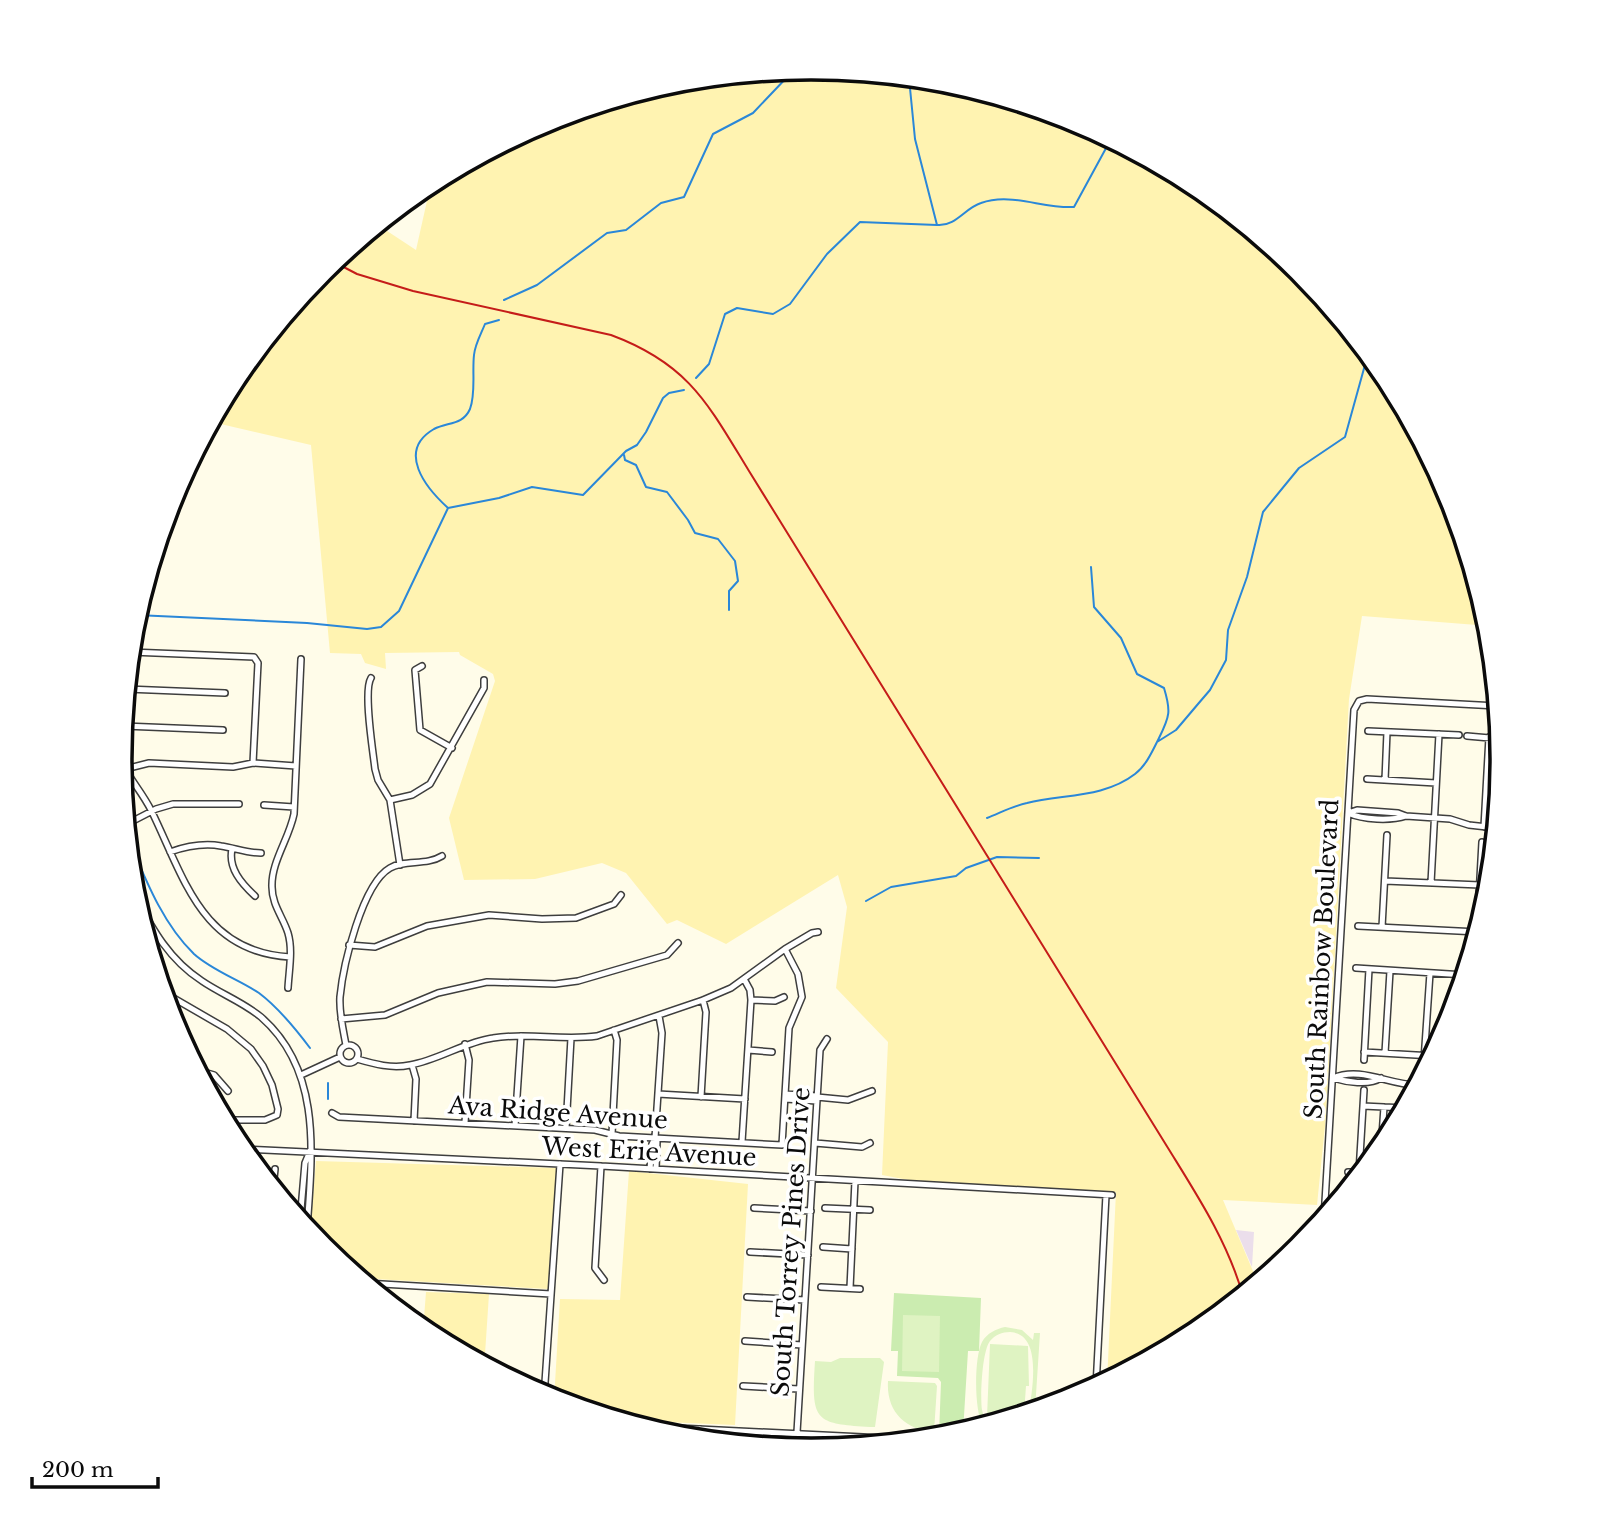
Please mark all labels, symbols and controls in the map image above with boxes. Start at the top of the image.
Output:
street label: South Rainbow Boulevard [1299,798,1344,1120]
street label: South Torrey Pines Drive [765,1086,816,1398]
street label: Ava Ridge Avenue [446,1090,669,1135]
street label: West Erie Avenue [540,1131,757,1172]
scale bar [32,1446,158,1490]
text: 200 m [42,1457,114,1483]

